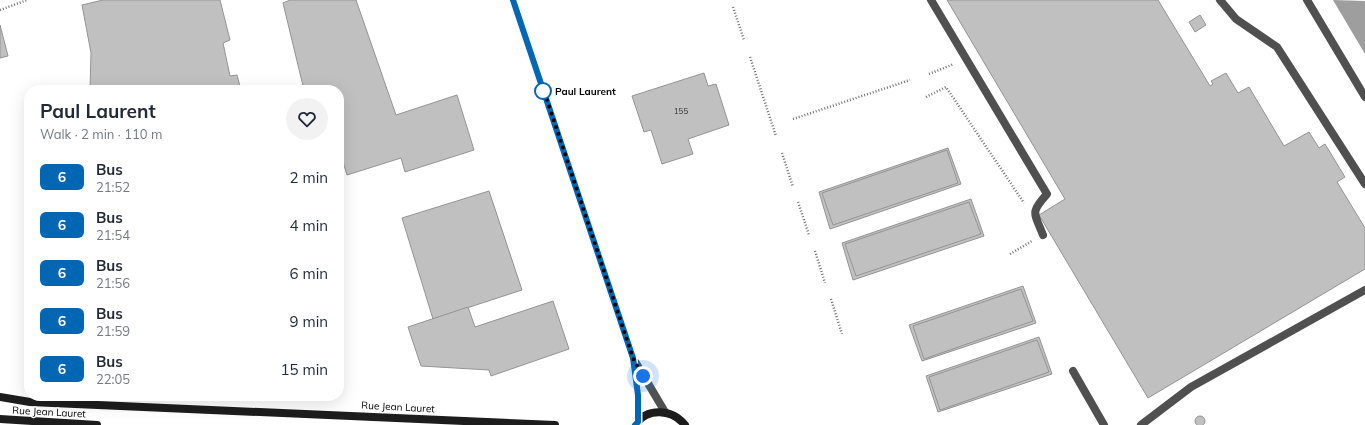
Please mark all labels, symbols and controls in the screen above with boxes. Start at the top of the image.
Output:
marker: Paul Laurent [534,82,552,100]
place label: Paul Laurent [555,85,616,98]
button: heart [286,98,328,140]
text: Paul Laurent [40,99,156,123]
house number: 155 [674,106,688,116]
text: Walk · 2 min · 110 m [40,126,162,142]
text: Bus [96,160,123,179]
text: 6 [58,168,66,186]
text: 2 min [290,168,328,187]
text: 21:52 [96,179,130,195]
text: Bus [96,208,123,227]
text: 6 [58,216,66,234]
text: 4 min [290,216,328,235]
text: 21:54 [96,227,130,243]
text: Bus [96,256,123,275]
text: 6 [58,264,66,282]
text: 6 min [290,264,328,283]
text: 21:56 [96,275,130,291]
text: Bus [96,304,123,323]
text: 6 [58,312,66,330]
text: 9 min [290,312,328,331]
text: 21:59 [96,323,130,339]
text: Bus [96,352,123,371]
text: 6 [58,360,66,378]
text: 15 min [281,360,328,379]
your location [633,366,653,386]
text: 22:05 [96,371,130,387]
street label: Rue Jean Lauret [361,399,436,415]
street label: Rue Jean Lauret [12,404,87,420]

